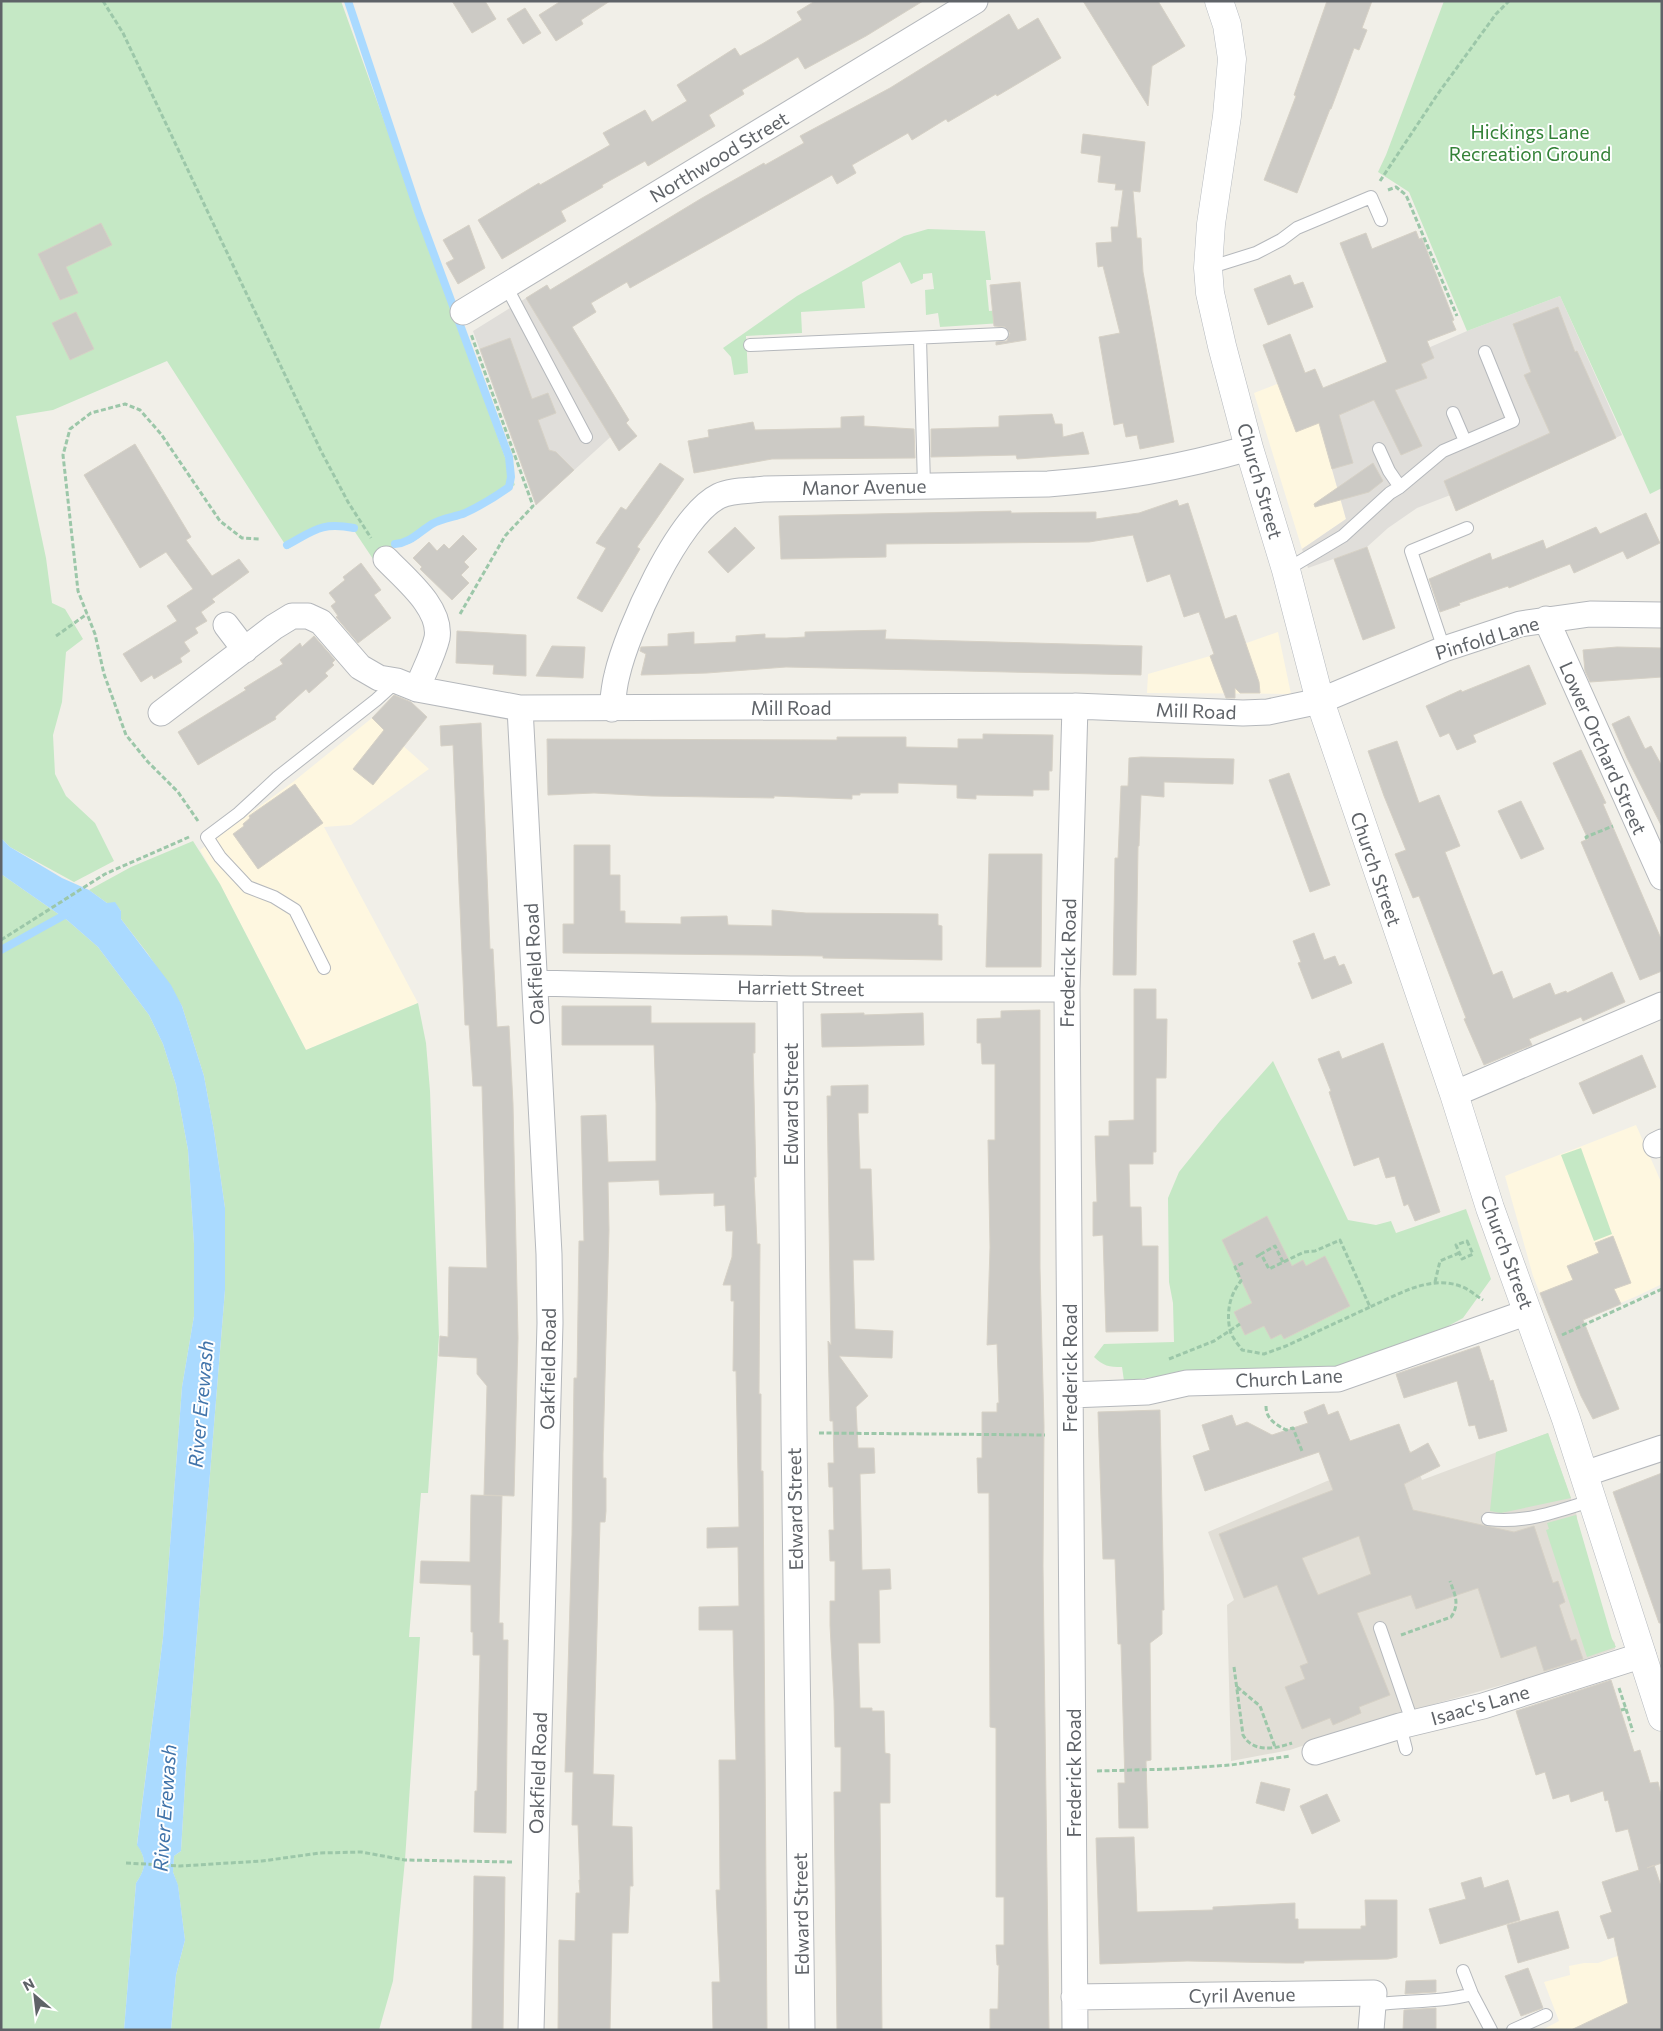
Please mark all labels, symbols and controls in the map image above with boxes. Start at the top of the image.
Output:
street label: Northwood Street [645,106,792,207]
park label: Hickings Lane Recreation Ground [1449,120,1611,165]
street label: Church Street [1233,420,1288,542]
street label: Manor Avenue [801,474,927,499]
street label: Pinfold Lane [1432,611,1541,664]
street label: Lower Orchard Street [1555,658,1652,838]
street label: Mill Road [751,696,831,719]
street label: Mill Road [1155,698,1237,723]
street label: Church Street [1346,809,1407,929]
street label: Frederick Road [1055,898,1080,1028]
street label: Oakfield Road [519,903,548,1026]
street label: Harriett Street [737,975,865,1000]
street label: Edward Street [779,1042,802,1165]
street label: Church Street [1476,1192,1539,1312]
street label: Frederick Road [1058,1303,1081,1433]
street label: Oakfield Road [535,1308,560,1430]
water label: River Erewash [182,1339,218,1469]
street label: Church Lane [1235,1363,1343,1392]
street label: Edward Street [782,1447,807,1571]
street label: Isaac's Lane [1428,1680,1532,1730]
street label: Frederick Road [1062,1708,1085,1838]
street label: Oakfield Road [524,1712,551,1834]
water label: River Erewash [148,1743,180,1872]
street label: Edward Street [788,1852,813,1976]
north arrow [10,1971,60,2021]
text: N [20,1974,37,1994]
street label: Cyril Avenue [1188,1982,1296,2007]

